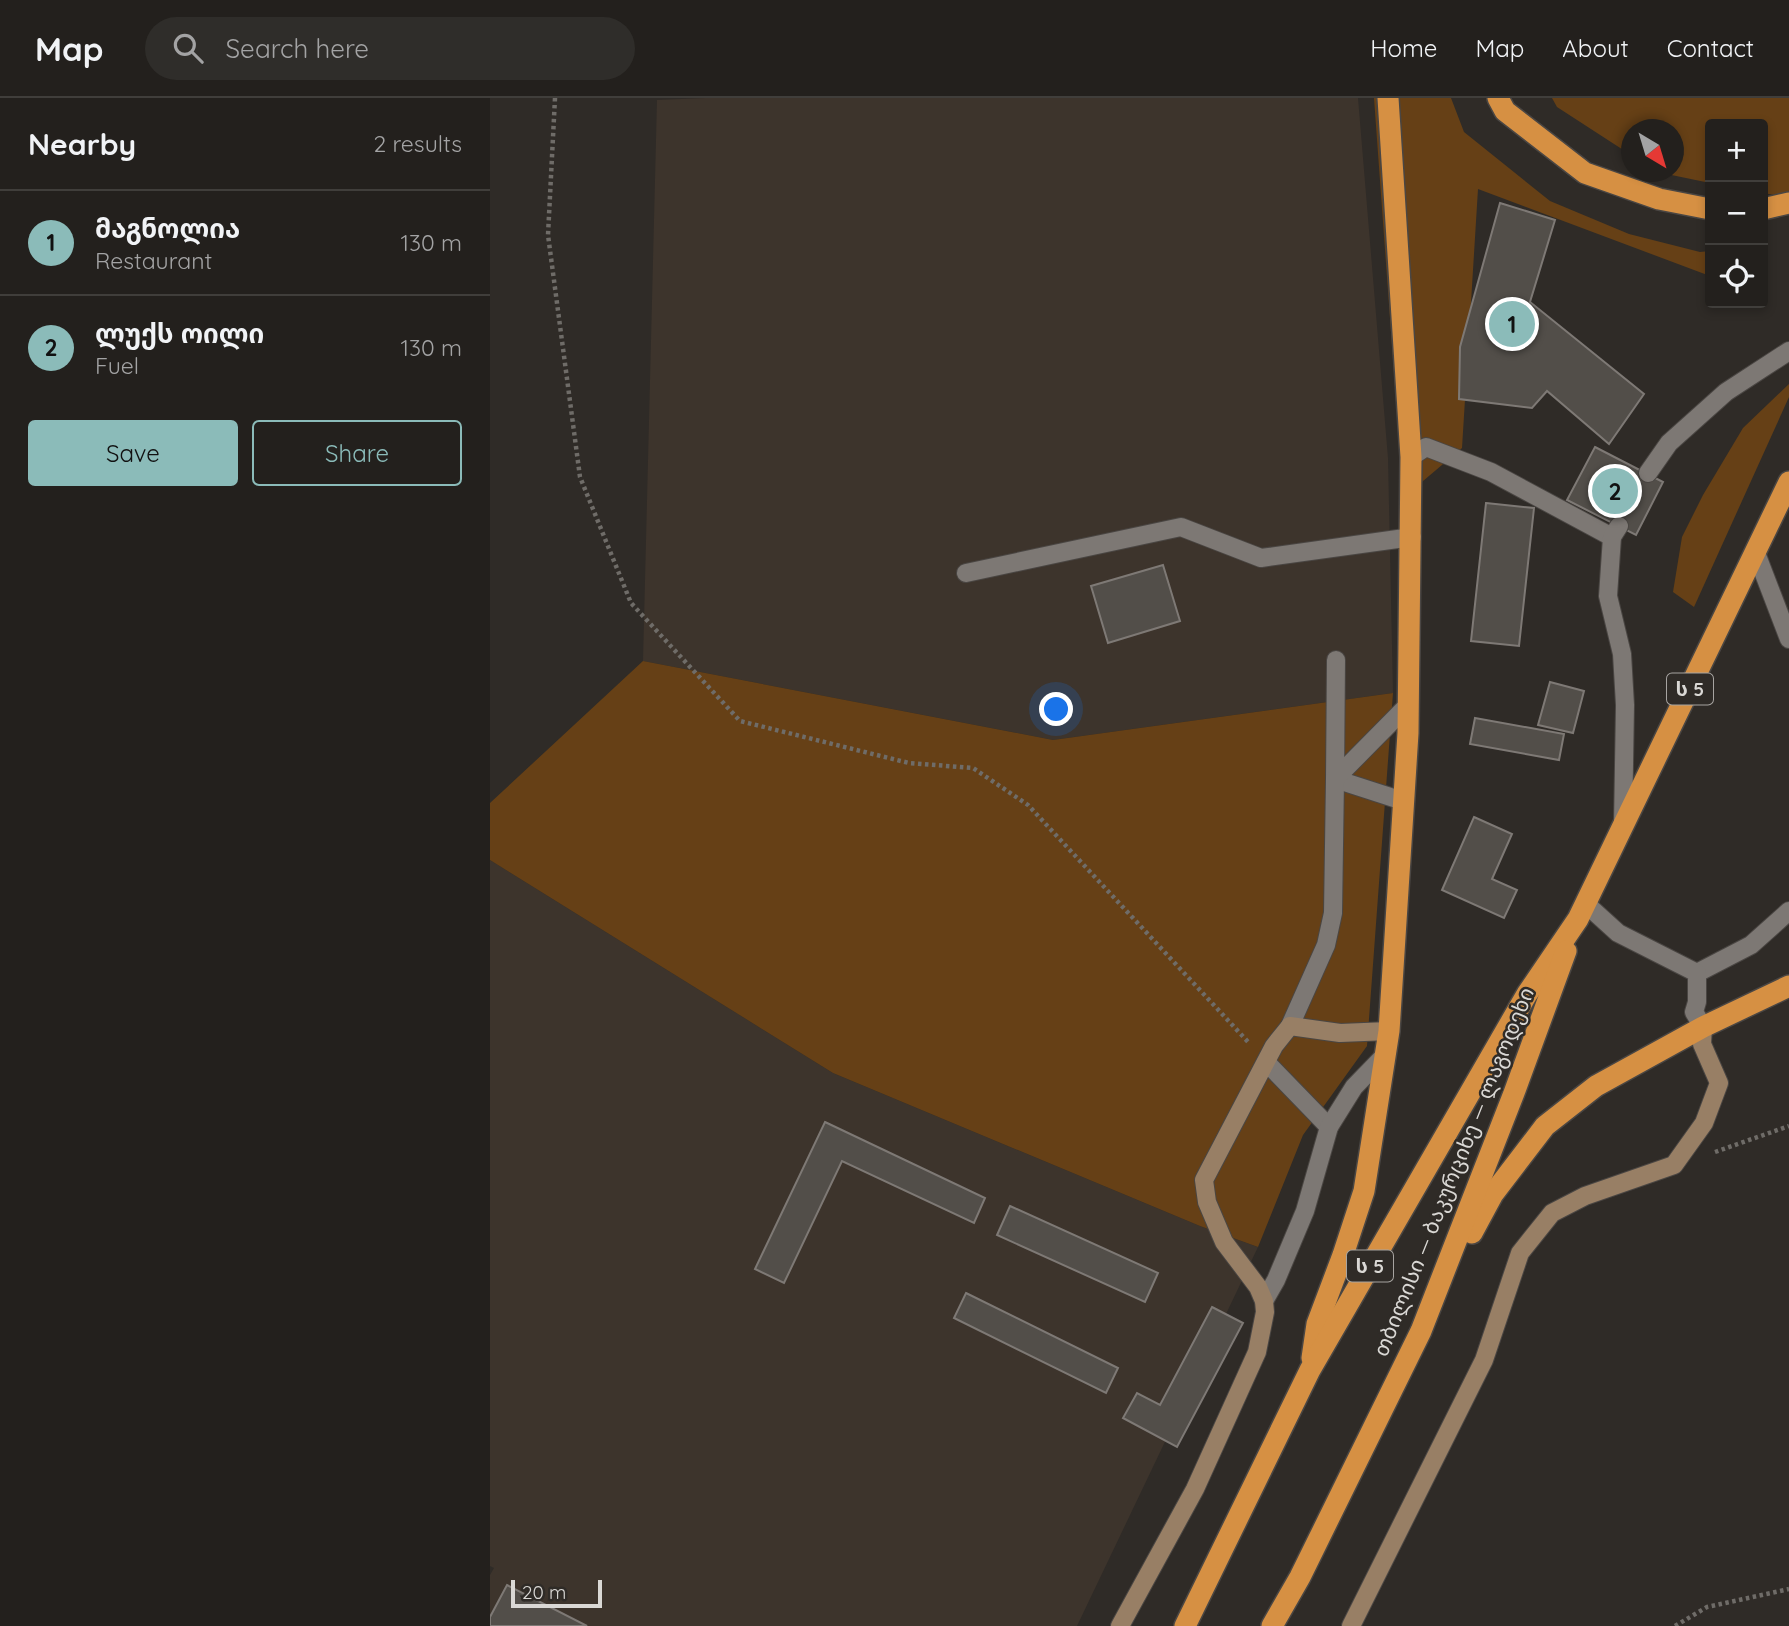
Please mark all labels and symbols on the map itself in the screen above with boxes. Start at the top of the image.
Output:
north arrow [1621,119,1684,182]
pin: 1 [1489,298,1535,350]
pin: 2 [1592,465,1638,517]
road number: ს 5 [1667,674,1713,704]
your location [1039,692,1073,726]
street label: თბილისი — ბაკურციხე — ლაგოდეხი [1367,983,1540,1360]
road number: ს 5 [1347,1250,1393,1282]
scale bar [511,1577,602,1609]

